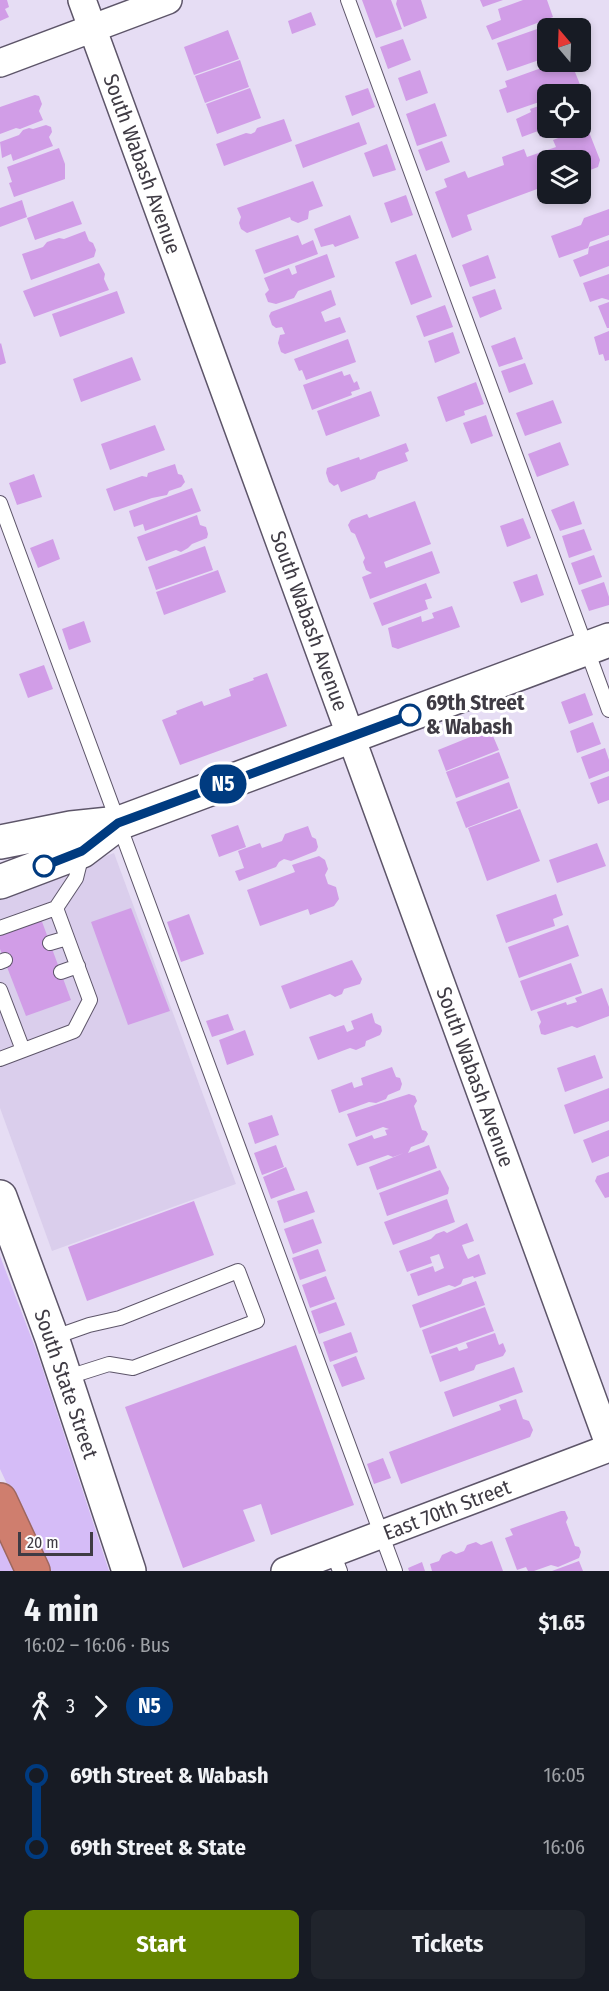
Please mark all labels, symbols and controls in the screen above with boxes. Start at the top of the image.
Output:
north arrow [537,18,591,72]
map controls [537,18,591,204]
street label: South Wabash Avenue [97,70,187,258]
button: locate [537,84,591,138]
button: layers [537,150,591,204]
street label: South Wabash Avenue [264,527,354,715]
place label: 69th Street & Wabash [426,690,525,740]
marker: 69th Street & Wabash [399,704,421,726]
line badge: N5 [196,764,250,804]
text: N5 [212,771,234,797]
unlabelled marker [33,855,55,877]
street label: South Wabash Avenue [430,983,520,1171]
street label: South State Street [28,1306,104,1462]
street label: East 70th Street [380,1474,514,1546]
scale bar [18,1529,93,1556]
text: 20 m [27,1533,58,1552]
text: 4 min [24,1590,99,1630]
text: $1.65 [539,1609,585,1636]
text: 16:02 – 16:06 · Bus [24,1633,170,1657]
icon: walk [24,1690,57,1723]
icon: forward [84,1690,117,1723]
text: N5 [138,1693,161,1719]
text: 3 [66,1694,75,1718]
text: 69th Street & Wabash [70,1762,269,1789]
text: 16:05 [543,1763,585,1787]
text: 69th Street & State [70,1834,246,1861]
text: 16:06 [543,1835,585,1859]
button: Start [24,1910,299,1979]
button: Tickets [311,1910,585,1979]

